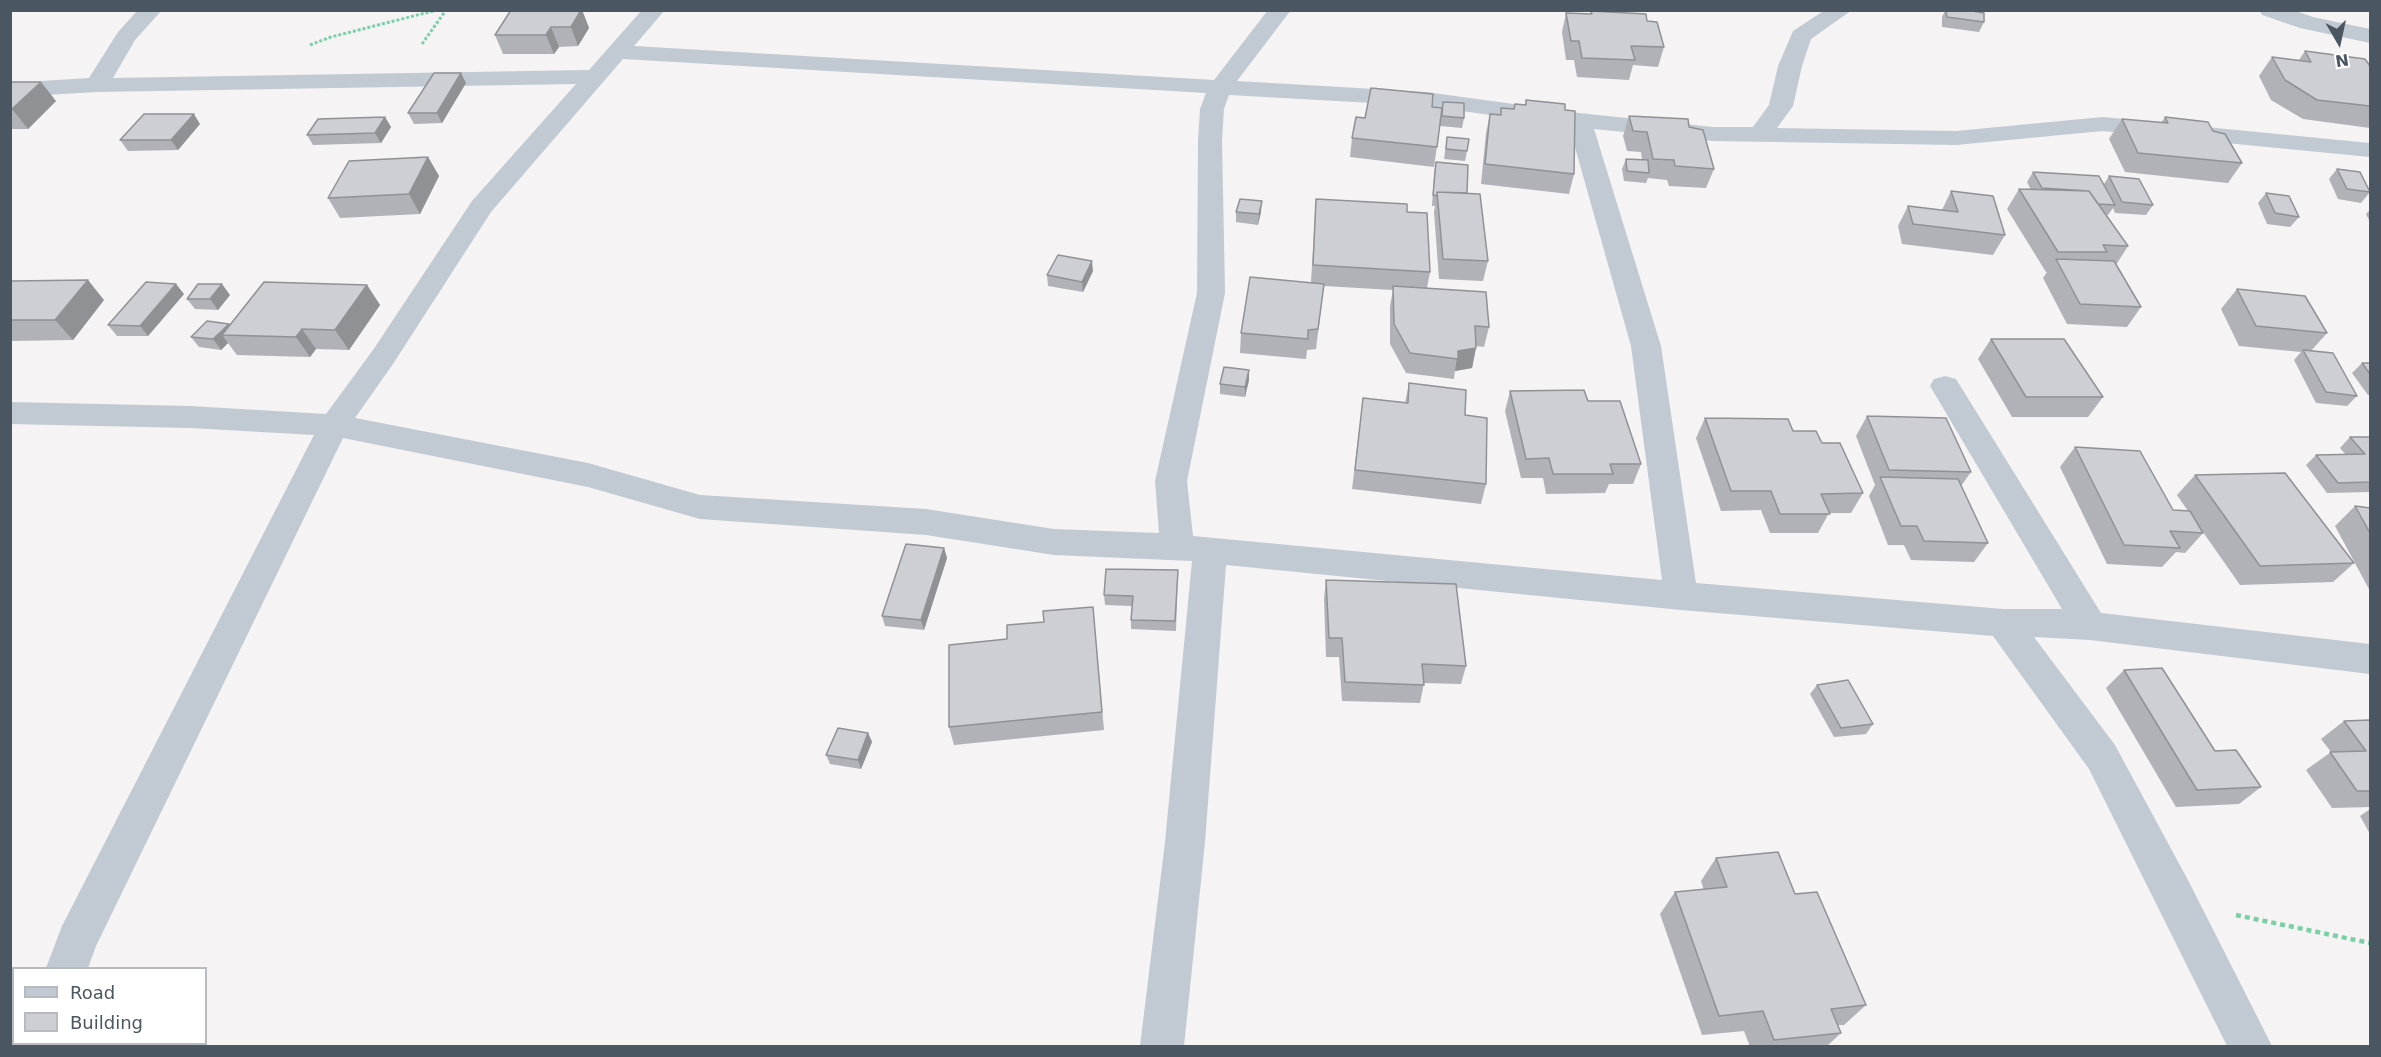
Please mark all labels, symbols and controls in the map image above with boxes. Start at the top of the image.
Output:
north arrow [2309,12,2369,72]
text: N [2334,50,2350,71]
legend [12,967,207,1045]
text: Road [70,982,115,1003]
text: Building [70,1012,143,1033]

